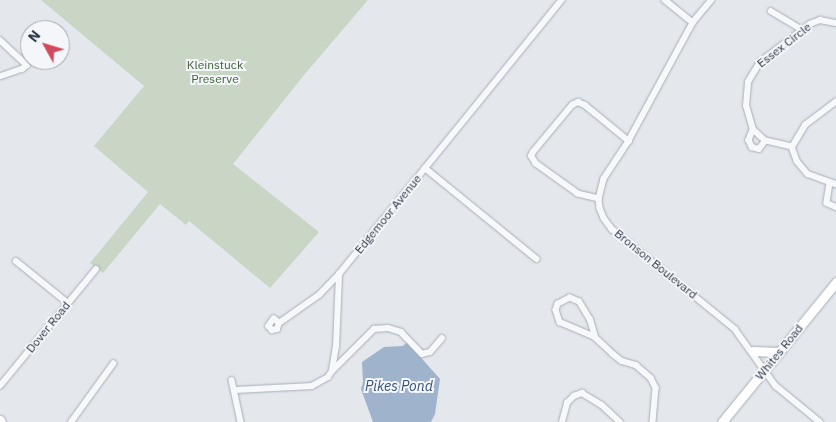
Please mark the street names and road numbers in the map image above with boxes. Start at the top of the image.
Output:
street label: Essex Circle [754,19,814,71]
street label: Edgemoor Avenue [352,171,424,257]
street label: Bronson Boulevard [612,226,700,302]
street label: Dover Road [23,298,73,356]
street label: Whites Road [752,321,806,383]

